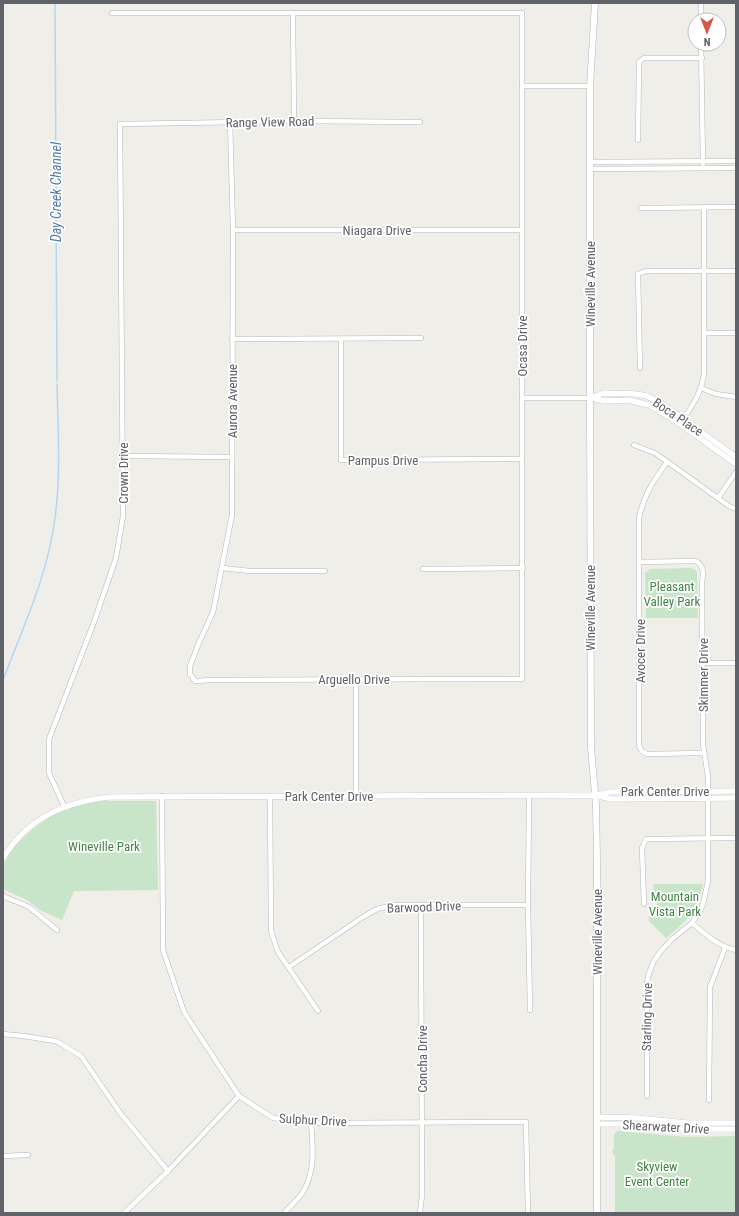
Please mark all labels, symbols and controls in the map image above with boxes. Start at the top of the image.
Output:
north arrow [687,12,727,52]
text: N [703,35,710,48]
street label: Range View Road [225,114,315,130]
water label: Day Creek Channel [48,141,64,242]
street label: Niagara Drive [343,223,411,238]
street label: Wineville Avenue [583,241,598,327]
street label: Ocasa Drive [515,315,530,377]
street label: Aurora Avenue [225,364,240,438]
street label: Boca Place [650,395,706,439]
street label: Crown Drive [116,442,131,504]
street label: Pampus Drive [348,453,418,468]
street label: Wineville Avenue [583,565,598,651]
park label: Pleasant Valley Park [644,579,701,609]
street label: Avocer Drive [633,619,648,683]
street label: Skimmer Drive [696,638,711,712]
street label: Arguello Drive [318,672,390,687]
street label: Park Center Drive [621,784,709,799]
street label: Park Center Drive [285,789,373,804]
park label: Wineville Park [68,839,140,854]
street label: Wineville Avenue [590,889,605,975]
park label: Mountain Vista Park [649,889,701,919]
street label: Barwood Drive [387,898,461,916]
street label: Starling Drive [639,983,655,1051]
street label: Concha Drive [415,1025,430,1093]
street label: Sulphur Drive [279,1111,347,1129]
street label: Shearwater Drive [622,1117,710,1137]
park label: Skyview Event Center [625,1159,689,1189]

